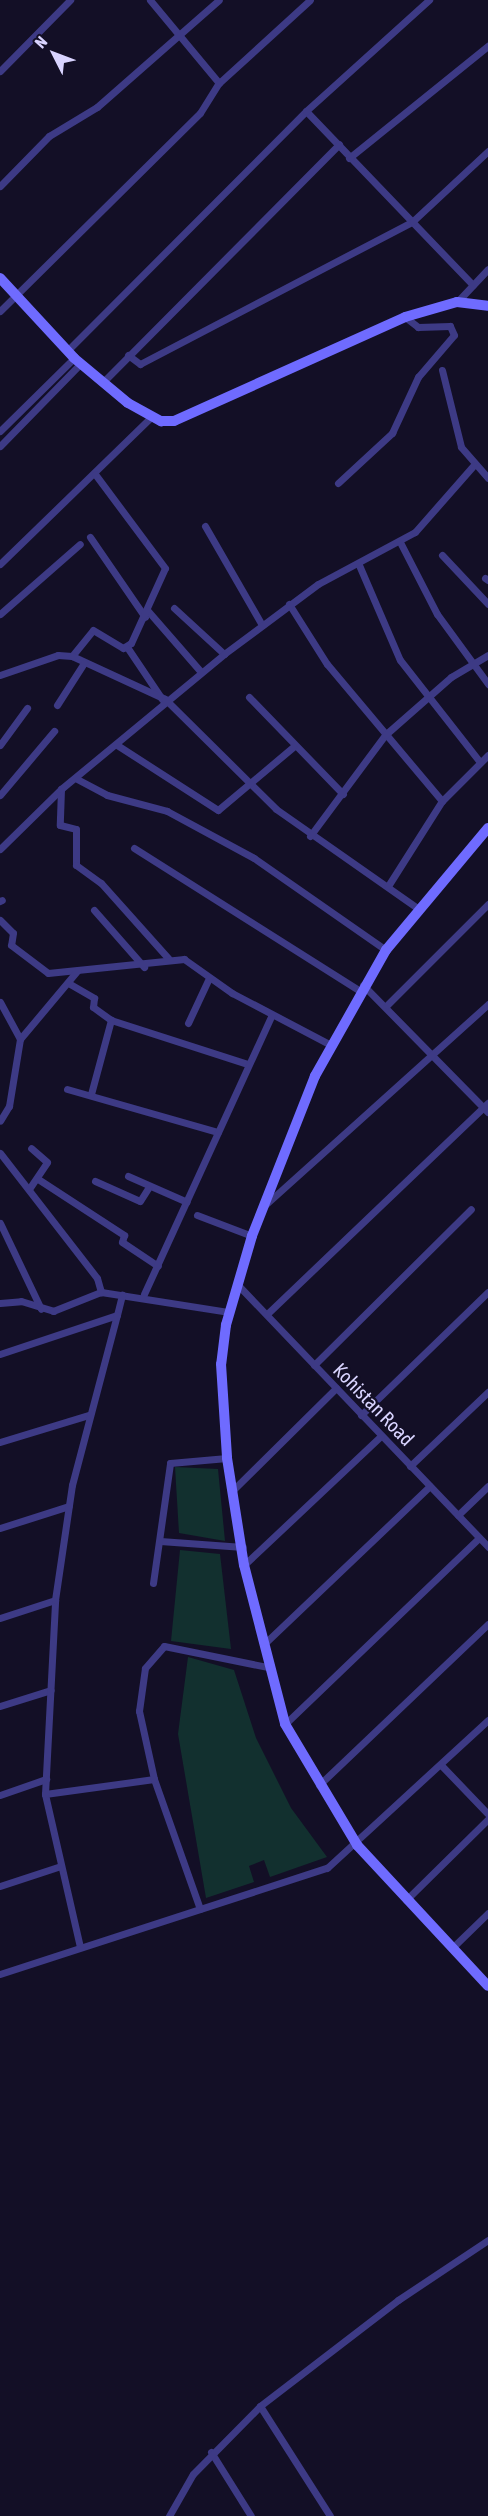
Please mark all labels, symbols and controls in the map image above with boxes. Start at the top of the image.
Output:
north arrow [24,24,84,84]
text: N [31,32,50,51]
street label: Kohistan Road [329,1358,419,1450]

